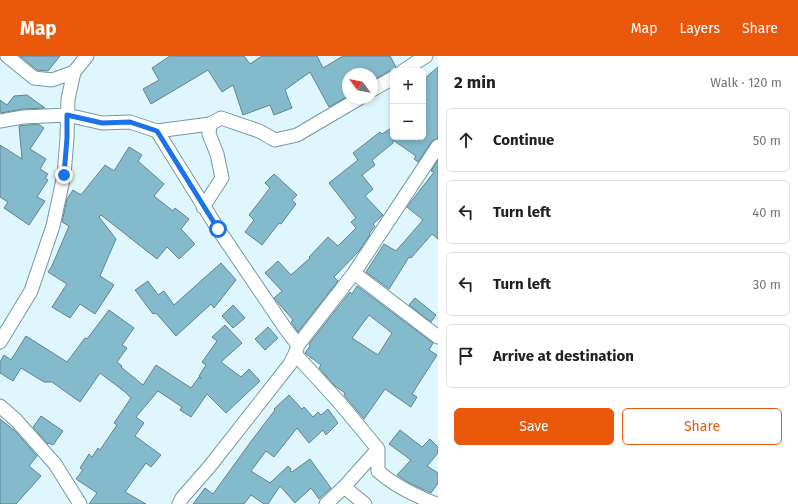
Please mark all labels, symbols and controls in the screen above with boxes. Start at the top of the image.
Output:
text: Map [20,17,57,40]
text: Map [631,20,657,37]
text: Layers [679,20,720,37]
text: Share [742,20,778,37]
north arrow [342,68,378,104]
map controls [390,68,426,140]
button: + [390,68,426,104]
text: 2 min [454,72,496,93]
text: Walk · 120 m [710,75,782,90]
button: − [390,104,426,140]
icon: ahead [455,129,477,151]
text: Continue [493,131,554,149]
text: 50 m [753,133,781,148]
route end [55,166,73,184]
icon: left [455,201,477,223]
text: Turn left [493,203,551,221]
text: 40 m [752,205,781,220]
route start [209,220,227,238]
icon: left [455,273,477,295]
text: Turn left [493,275,551,293]
text: 30 m [753,277,781,292]
icon: arrive [455,345,477,367]
text: Arrive at destination [493,347,634,365]
button: Save [454,408,614,445]
button: Share [622,408,782,445]

